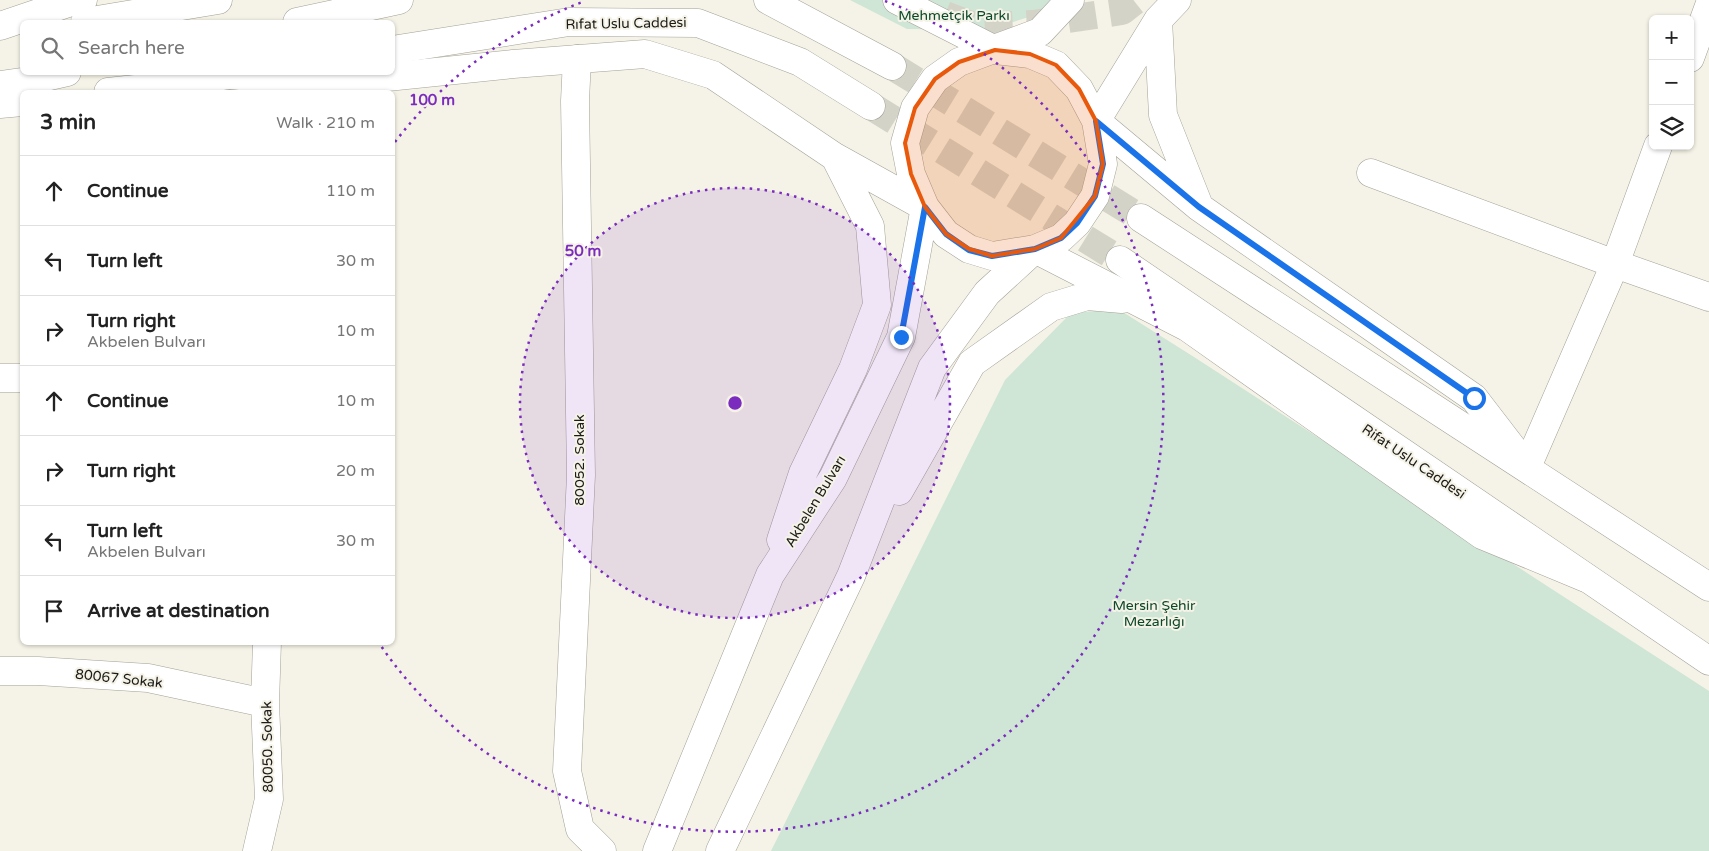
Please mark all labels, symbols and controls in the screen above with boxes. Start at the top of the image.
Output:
park label: Mehmetçik Parkı [898,7,1010,24]
street label: Rıfat Uslu Caddesi [565,14,687,33]
map controls [1649,15,1694,150]
button: + [1649,15,1694,60]
search box [20,20,395,75]
icon: search [38,34,66,62]
text: Search here [78,37,185,59]
button: − [1649,60,1694,105]
text: 100 m [409,91,455,109]
button: layers [1649,105,1694,150]
text: 3 min [40,110,96,135]
text: Walk · 210 m [276,113,375,133]
icon: ahead [40,177,68,205]
text: Continue [87,180,169,202]
text: 110 m [326,181,375,201]
text: 50 m [565,242,601,260]
icon: left [40,247,68,275]
text: Turn left [87,250,163,272]
text: 30 m [336,251,375,271]
text: Turn right [87,310,175,332]
icon: right [40,317,68,345]
text: 10 m [336,321,375,341]
route end [890,326,913,349]
text: Akbelen Bulvarı [87,332,206,352]
icon: ahead [40,387,68,415]
route start [1463,387,1486,410]
text: Continue [87,390,169,412]
text: 10 m [336,391,375,411]
centre of rings [726,394,744,412]
street label: 80052. Sokak [571,414,588,506]
street label: Rifat Uslu Caddesi [1359,420,1469,502]
street label: Akbelen Bulvarı [781,452,849,550]
icon: right [40,457,68,485]
text: Turn right [87,460,175,482]
text: 20 m [336,461,375,481]
text: Turn left [87,520,163,542]
icon: left [40,527,68,555]
text: 30 m [336,531,375,551]
text: Akbelen Bulvarı [87,542,206,562]
icon: arrive [40,597,68,625]
park label: Mersin Şehir Mezarlığı [1113,597,1196,630]
text: Arrive at destination [87,600,270,622]
street label: 80067 Sokak [74,665,164,692]
street label: 80050. Sokak [258,701,277,793]

